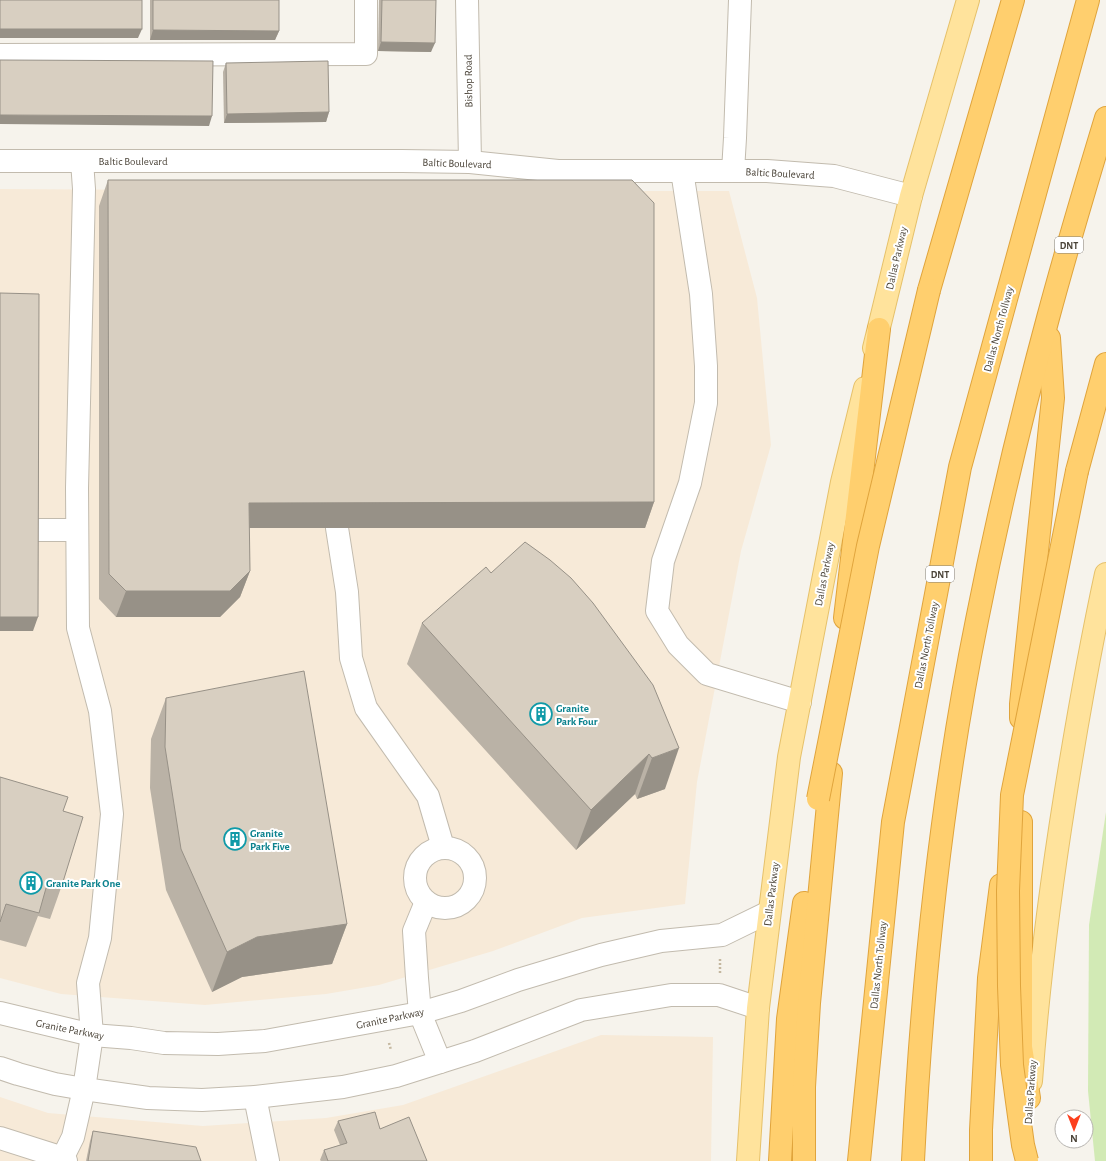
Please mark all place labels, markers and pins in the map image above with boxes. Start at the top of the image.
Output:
building icon: Granite Park Four [528,701,554,727]
place label: Granite Park Four [556,703,598,727]
building icon: Granite Park Five [222,826,248,852]
place label: Granite Park Five [250,828,290,852]
building icon: Granite Park One [18,870,44,896]
place label: Granite Park One [46,878,120,889]

